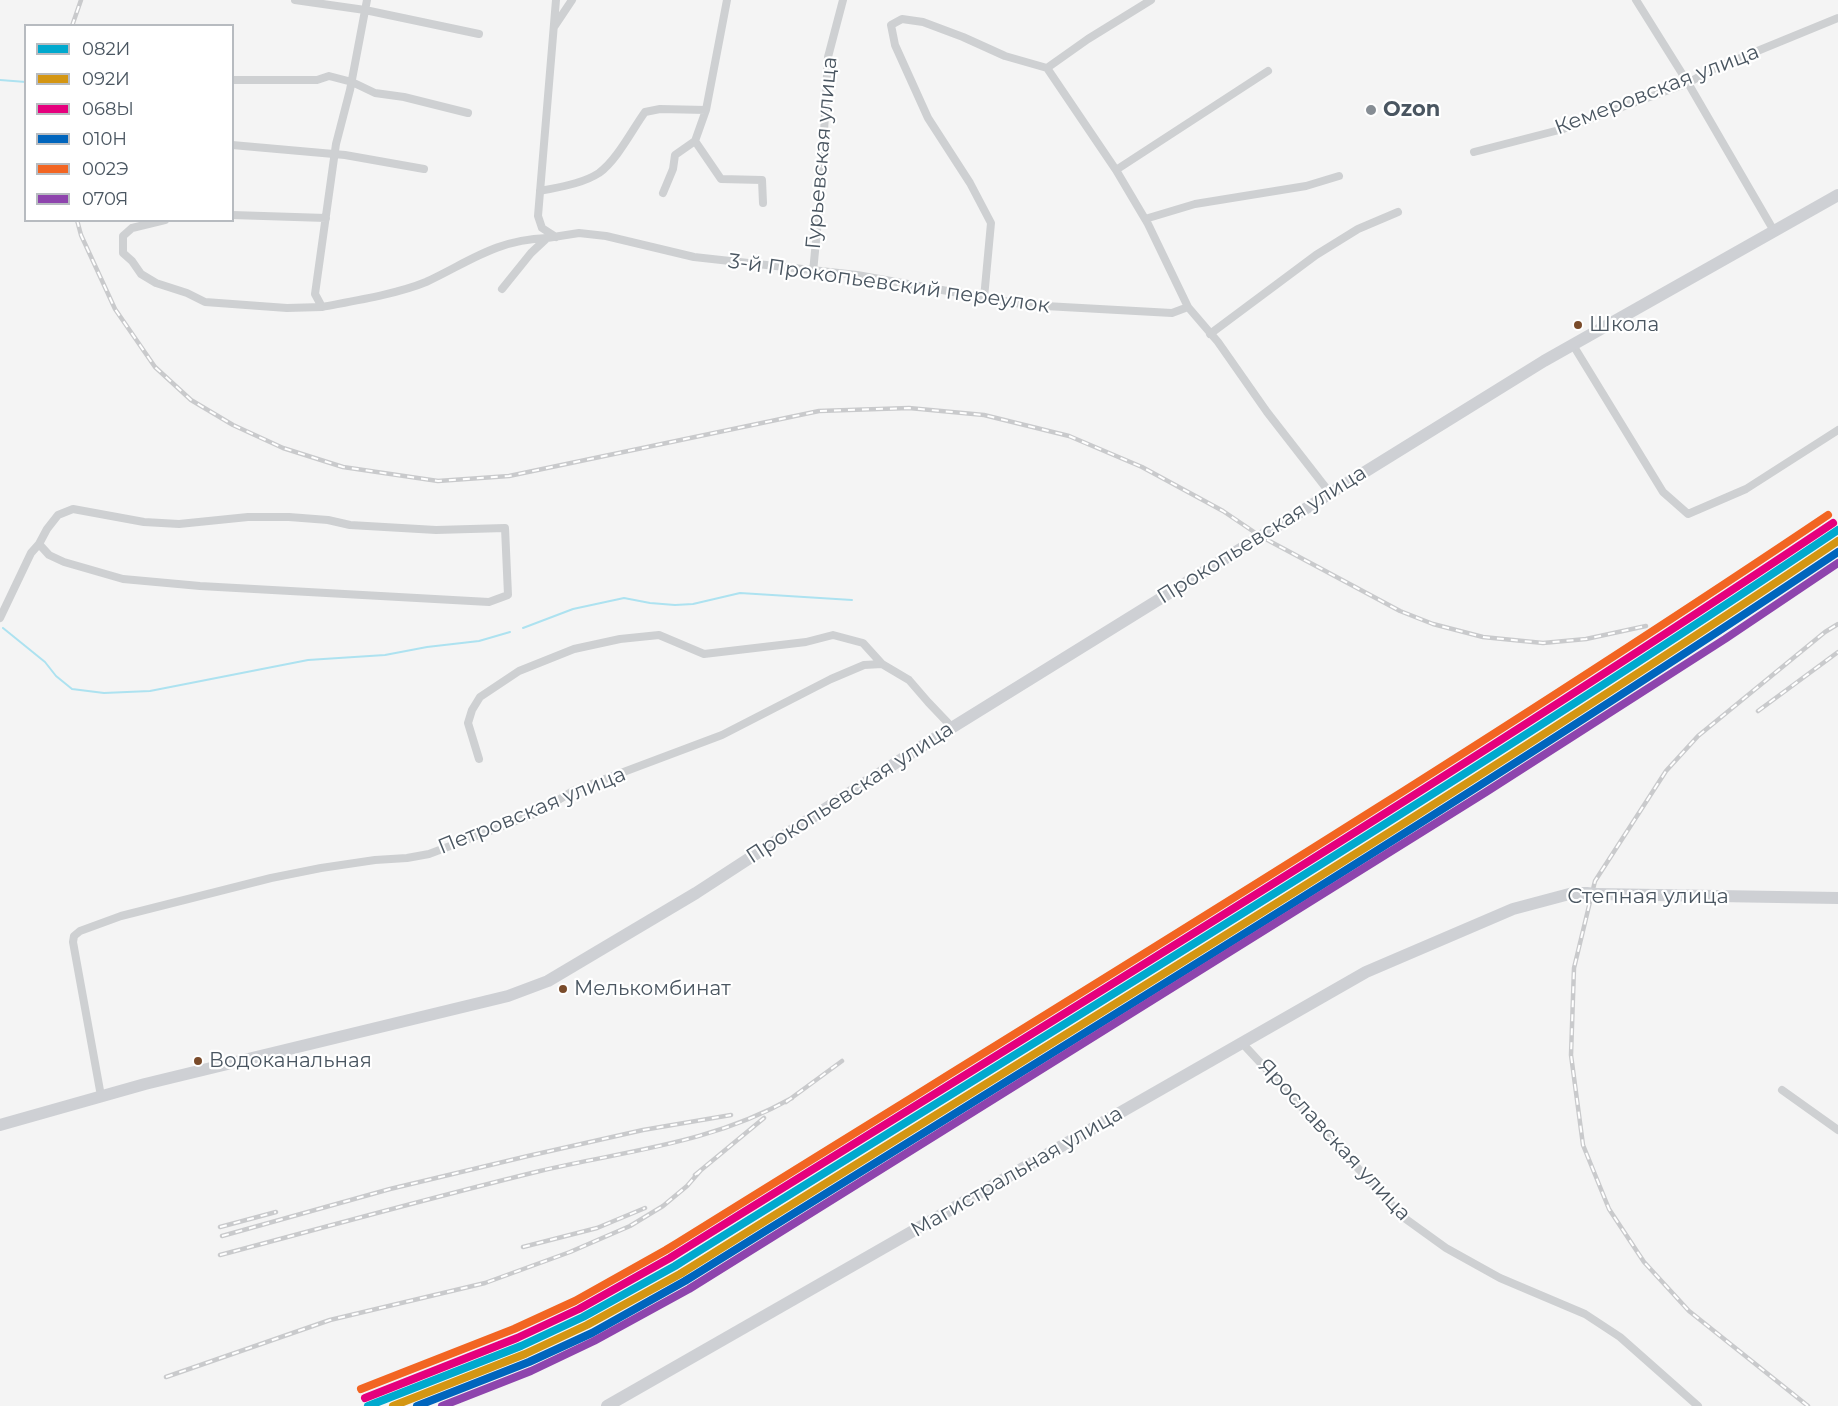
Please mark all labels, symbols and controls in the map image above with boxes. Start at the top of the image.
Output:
legend [24,24,234,222]
text: 082И [82,38,130,60]
street label: Кемеровская улица [1551,39,1763,141]
street label: Гурьевская улица [801,56,843,250]
text: 092И [82,68,130,90]
place label: Ozon [1383,97,1440,123]
text: 068Ы [82,98,134,120]
marker: Ozon [1364,103,1378,117]
text: 010Н [82,128,127,150]
text: 002Э [82,158,129,180]
text: 070Я [82,188,129,210]
street label: 3-й Прокопьевский переулок [727,249,1051,319]
place label: Школа [1589,313,1659,337]
marker: Школа [1572,319,1584,331]
street label: Прокопьевская улица [1153,460,1371,610]
street label: Прокопьевская улица [742,717,958,869]
street label: Петровская улица [434,762,630,860]
street label: Степная улица [1567,884,1729,910]
place label: Мелькомбинат [574,977,731,1001]
marker: Мелькомбинат [557,983,569,995]
place label: Водоканальная [209,1049,372,1073]
street label: Ярославская улица [1252,1054,1416,1226]
marker: Водоканальная [192,1055,204,1067]
street label: Магистральная улица [907,1101,1127,1243]

